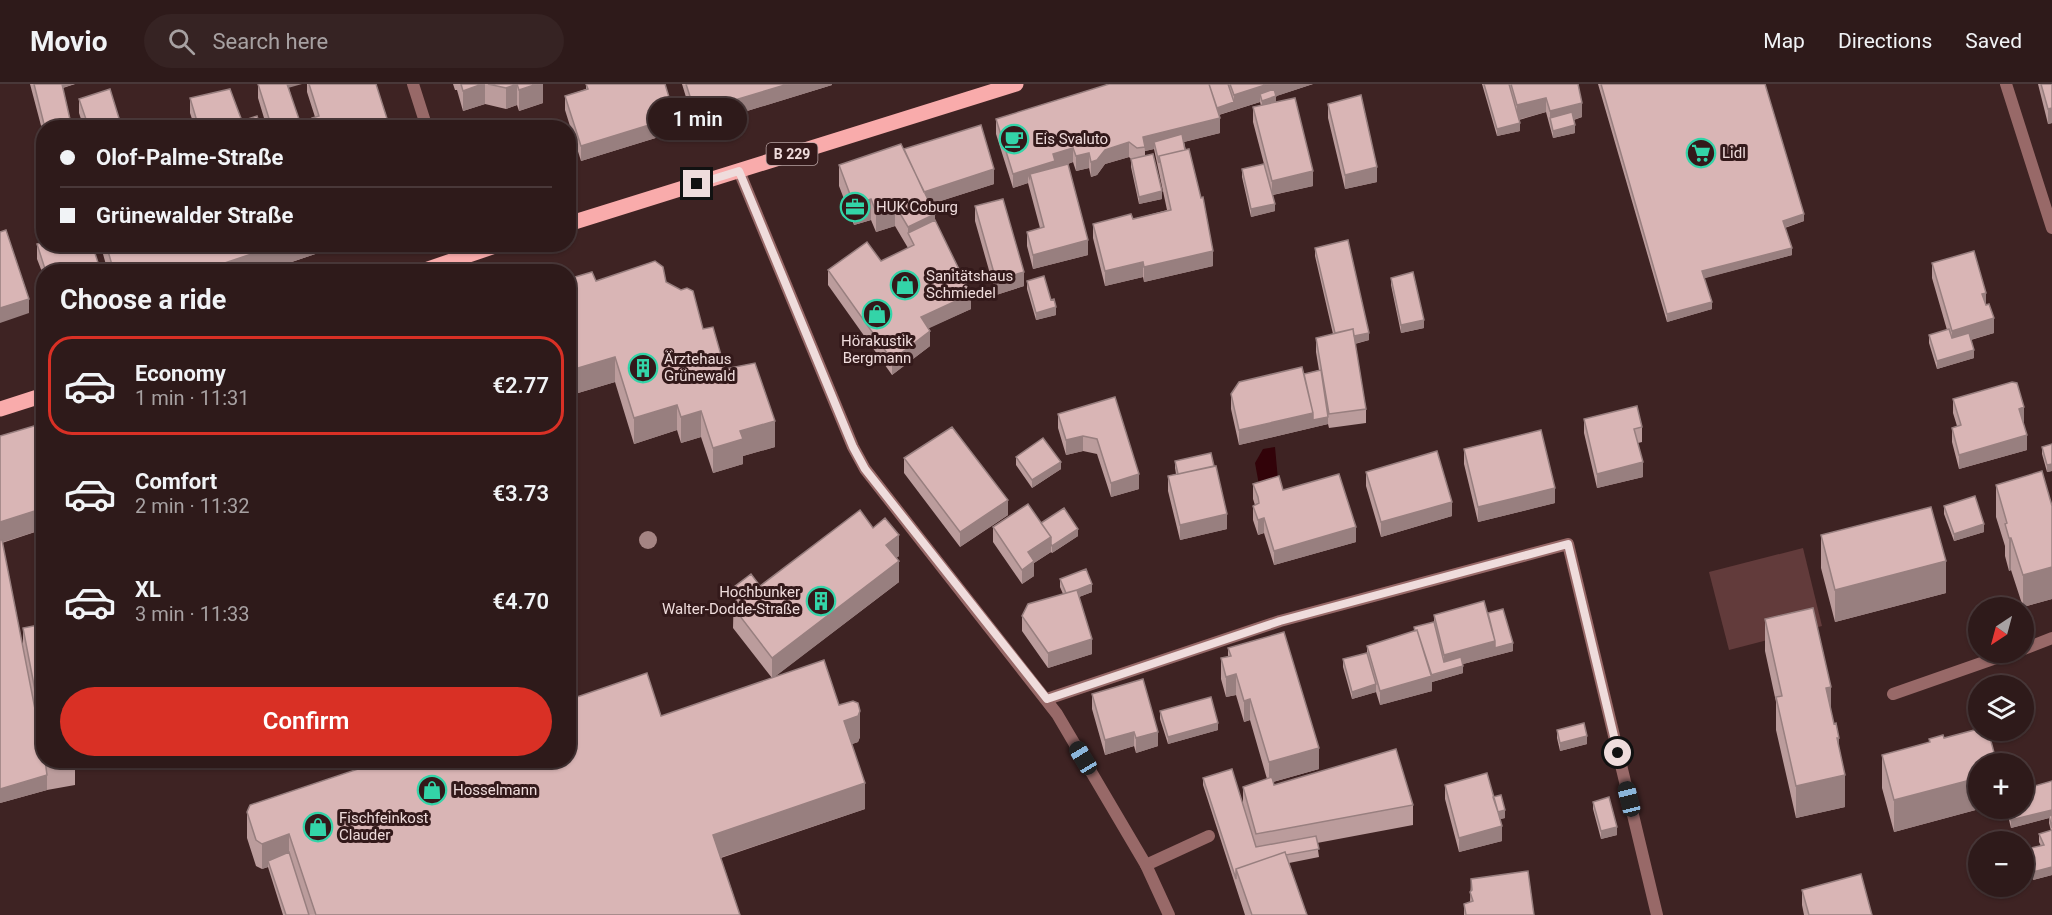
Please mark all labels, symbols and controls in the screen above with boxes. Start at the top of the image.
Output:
search box [144,14,564,68]
text: Movio [30,25,108,58]
icon: search [165,25,198,58]
text: Search here [213,29,328,54]
text: Map [1763,29,1805,53]
text: Directions [1838,29,1932,53]
text: Saved [1965,29,2022,53]
callout: 1 min [648,97,746,139]
text: 1 min [672,107,723,131]
cafe icon: Eis Svaluto [998,123,1030,155]
place label: Eis Svaluto [1035,130,1108,148]
supermarket icon: Lidl [1685,137,1717,169]
road number: B 229 [766,143,818,165]
place label: Lidl [1722,144,1746,162]
text: Olof-Palme-Straße [96,145,283,170]
route end [683,170,710,197]
office icon: HUK Coburg [839,191,871,223]
place label: HUK Coburg [876,198,958,216]
text: Grünewalder Straße [96,203,293,228]
place label: Sanitätshaus Schmiedel [926,267,1013,302]
shop icon: Sanitätshaus Schmiedel [889,269,921,301]
text: Choose a ride [60,284,226,316]
shop icon: Hörakustik Bergmann [861,298,893,330]
place label: Hörakustik Bergmann [841,332,913,367]
place label: Ärztehaus Grünewald [664,350,735,385]
building icon: Ärztehaus Grünewald [627,352,659,384]
icon: car [63,359,117,413]
text: Economy [135,361,226,386]
text: €2.77 [492,373,549,398]
text: 1 min · 11:31 [135,386,250,410]
icon: car [63,467,117,521]
text: Comfort [135,469,217,494]
text: €3.73 [492,481,549,506]
text: 2 min · 11:32 [135,494,250,518]
icon: car [63,575,117,629]
text: XL [135,577,161,602]
place label: Hochbunker Walter-Dodde-Straße [662,583,800,618]
building icon: Hochbunker Walter-Dodde-Straße [805,585,837,617]
text: €4.70 [492,589,549,614]
north arrow [1968,597,2034,663]
map controls [1968,597,2034,897]
text: 3 min · 11:33 [135,602,250,626]
button: layers [1968,675,2034,741]
button: Confirm [60,687,552,756]
car [1066,738,1100,778]
route start [1604,739,1631,766]
button: + [1968,753,2034,819]
shop icon: Hosselmann [416,774,448,806]
car [1616,779,1642,819]
place label: Hosselmann [453,781,537,799]
place label: Fischfeinkost Clauder [339,809,429,844]
shop icon: Fischfeinkost Clauder [302,811,334,843]
button: − [1968,831,2034,897]

